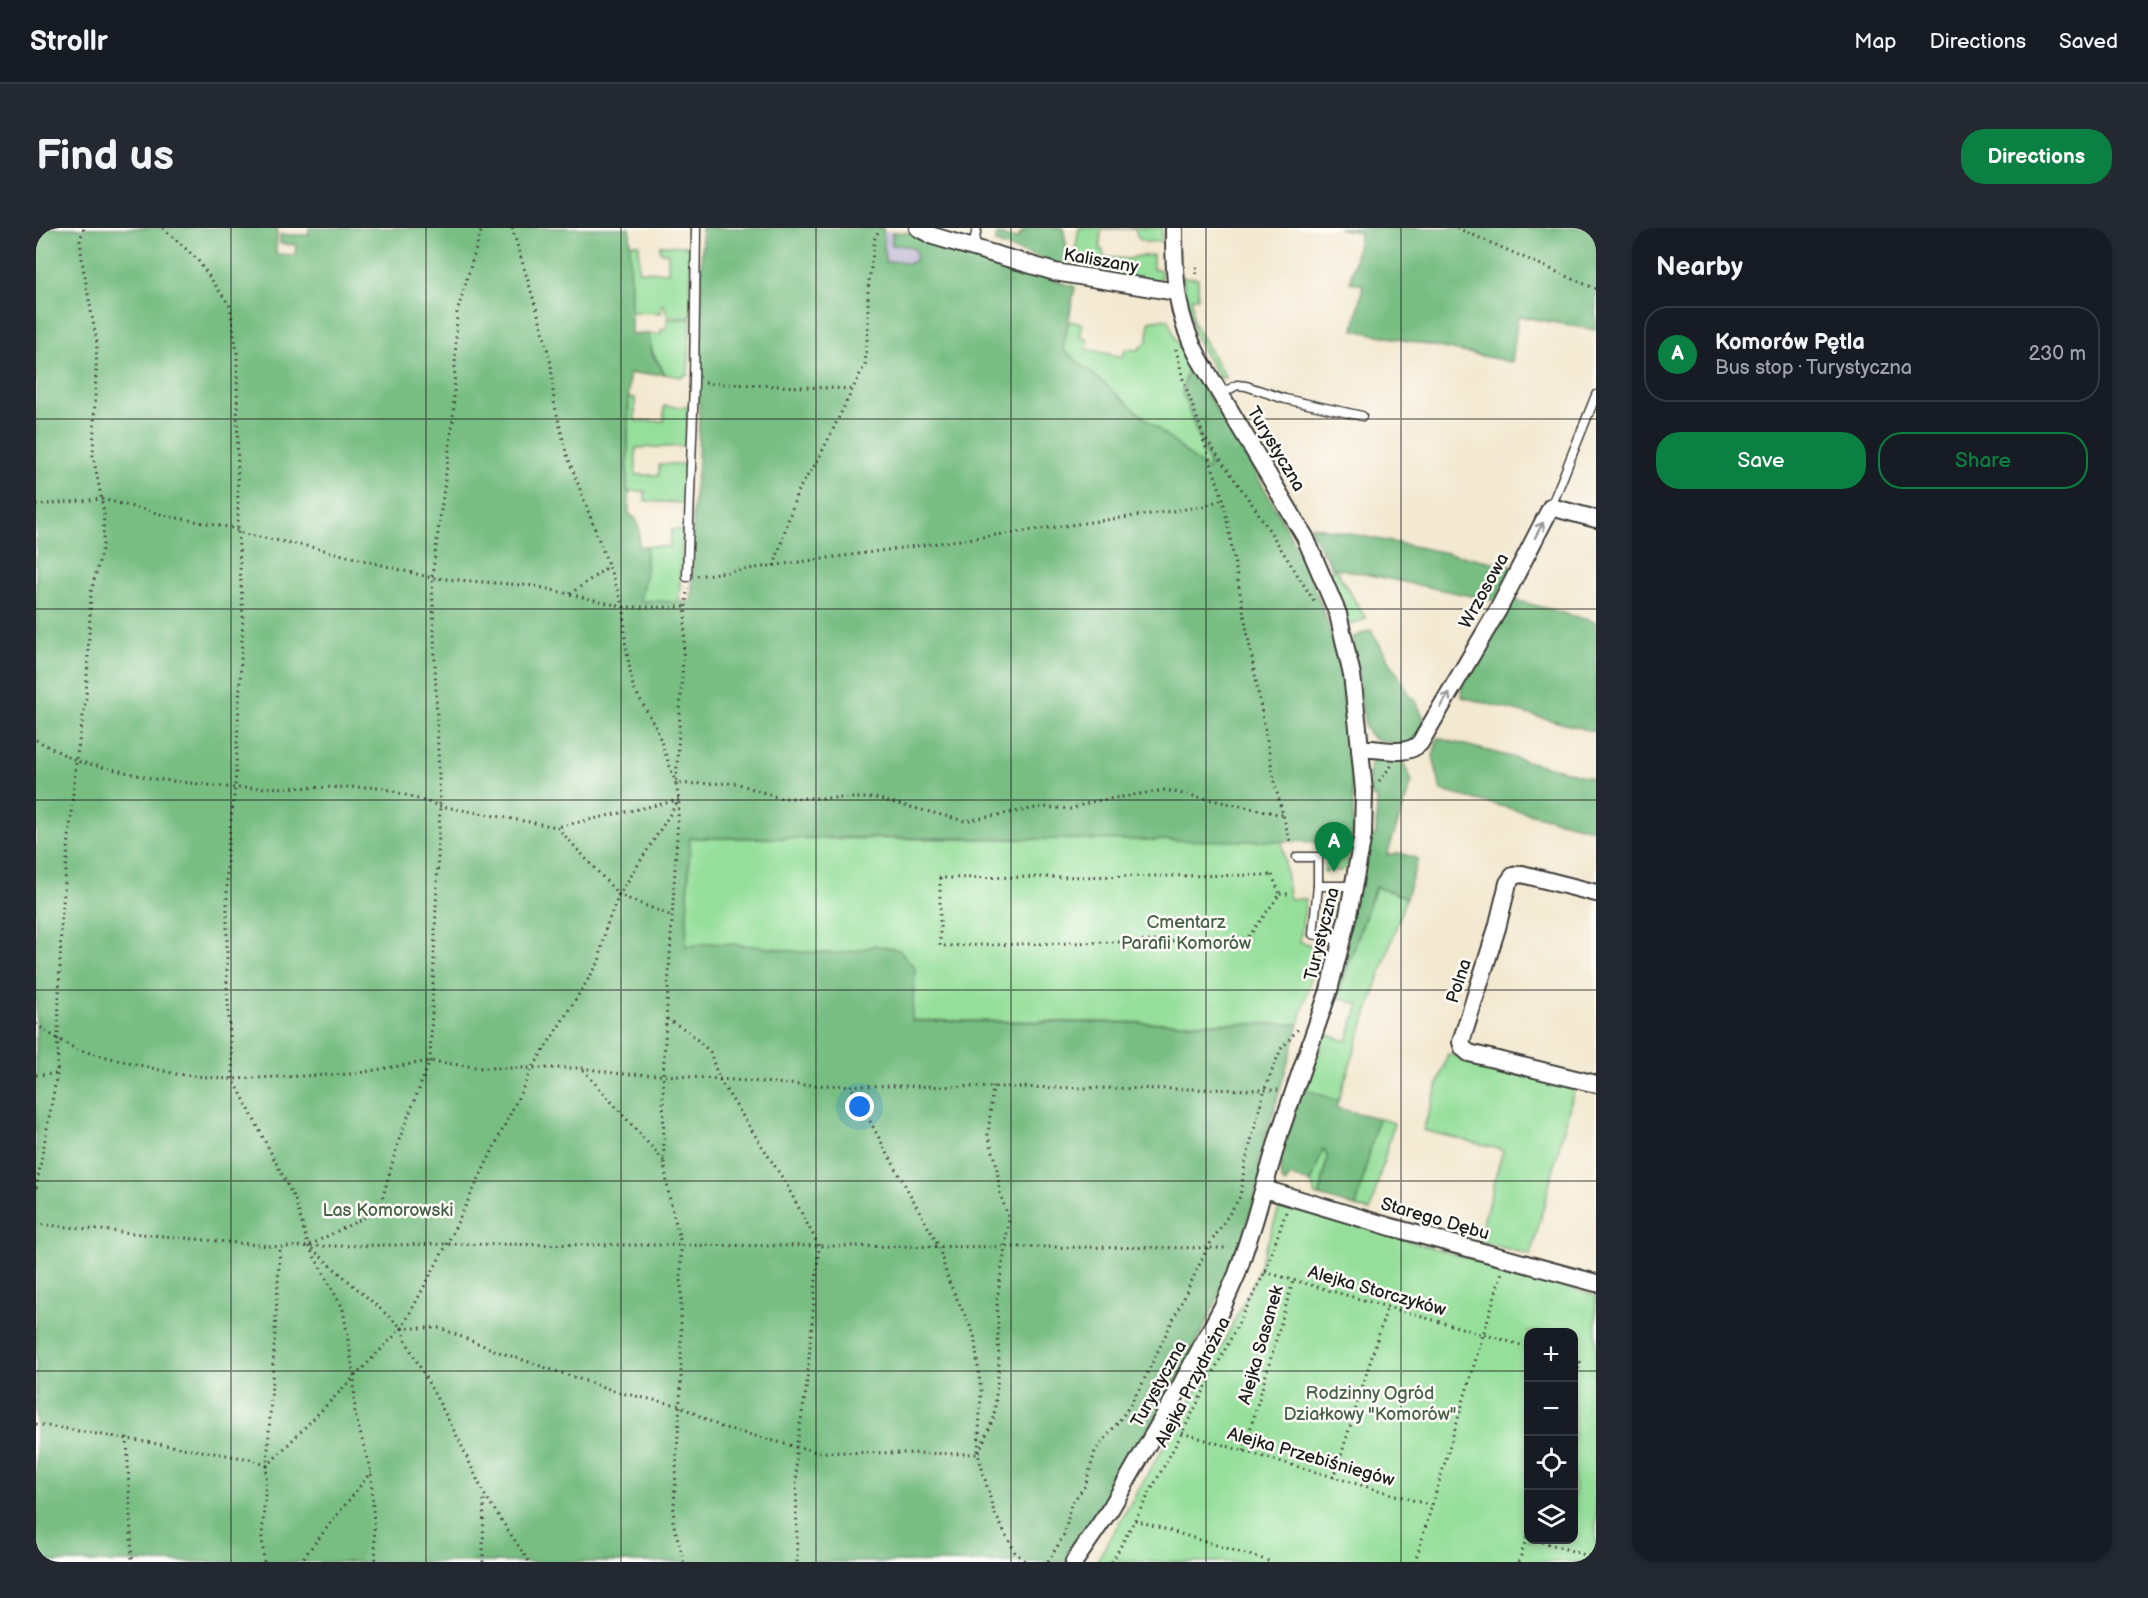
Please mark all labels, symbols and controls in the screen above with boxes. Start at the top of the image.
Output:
text: Strollr [30,25,108,58]
text: Map [1854,29,1897,54]
text: Directions [1930,29,2026,54]
text: Saved [2059,29,2118,54]
button: Directions [1961,129,2112,184]
text: Find us [36,131,174,182]
street label: Kaliszany [1062,244,1141,278]
text: Nearby [1656,252,1743,283]
text: Komorów Pętla [1715,329,1865,356]
text: A [1671,342,1684,366]
text: 230 m [2029,342,2086,366]
text: Bus stop · Turystyczna [1715,356,1912,380]
street label: Turystyczna [1242,403,1310,495]
button: Save [1656,432,1866,489]
button: Share [1878,432,2088,489]
one-way arrow [1534,521,1546,539]
street label: Wrzosowa [1455,550,1513,632]
one-way arrow [1439,692,1451,709]
pin: A [1314,822,1354,872]
street label: Turystyczna [1300,885,1344,983]
park label: Cmentarz Parafii Komorów [1121,912,1251,954]
street label: Polna [1442,956,1476,1006]
your location [845,1092,874,1121]
street label: Starego Dębu [1378,1193,1492,1245]
park label: Las Komorowski [323,1200,453,1221]
street label: Alejka Storczyków [1306,1261,1448,1321]
street label: Alejka Sasanek [1234,1283,1288,1407]
street label: Alejka Przydrożna [1151,1313,1235,1451]
map controls [1524,1328,1578,1544]
button: + [1524,1328,1578,1382]
street label: Turystyczna [1127,1337,1191,1431]
button: − [1524,1382,1578,1436]
park label: Rodzinny Ogród Działkowy "Komorów" [1284,1383,1456,1425]
street label: Alejka Przebiśniegów [1225,1423,1397,1491]
button: locate [1524,1436,1578,1490]
button: layers [1524,1490,1578,1544]

